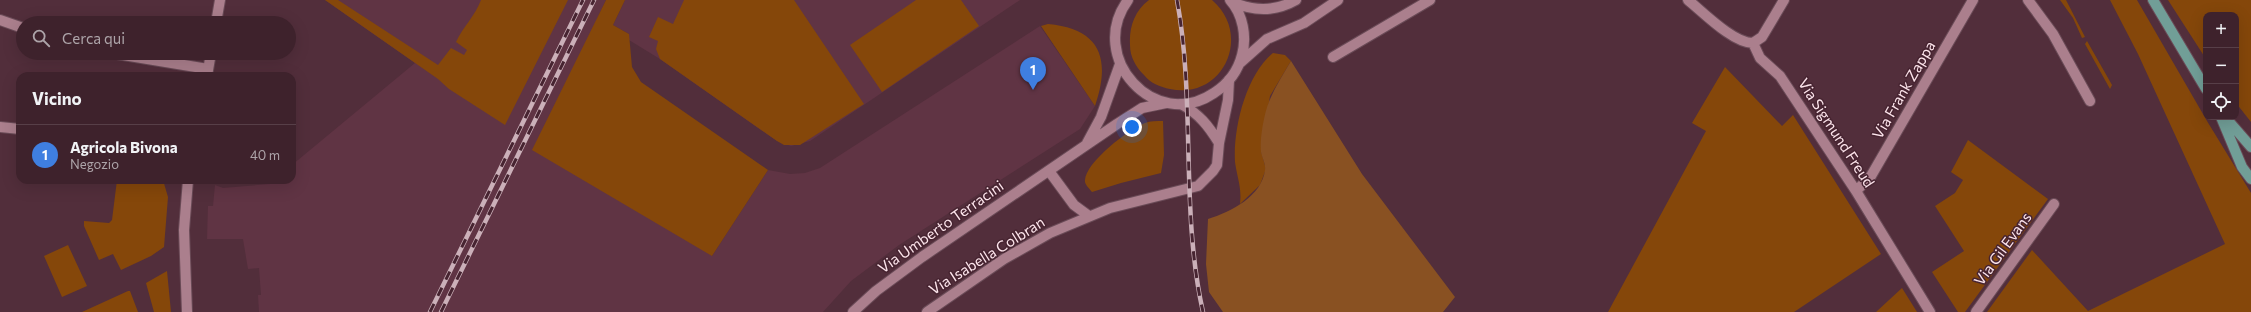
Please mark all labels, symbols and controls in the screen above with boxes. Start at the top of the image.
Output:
map controls [2203,12,2239,120]
button: + [2203,12,2239,48]
search box [16,16,296,60]
icon: search [30,27,52,49]
text: Cerca qui [62,29,125,47]
street label: Via Frank Zappa [1868,37,1938,142]
button: − [2203,48,2239,84]
pin: 1 [1020,57,1046,90]
street label: Via Sigmund Freud [1795,75,1879,190]
button: locate [2203,84,2239,120]
text: Vicino [32,88,82,109]
your location [1122,117,1142,137]
text: Agricola Bivona [70,138,178,156]
text: 1 [42,147,48,163]
text: 40 m [250,147,280,163]
text: Negozio [70,156,119,172]
street label: Via Umberto Terracini [874,176,1007,276]
street label: Via Gil Evans [1970,208,2035,288]
street label: Via Isabella Colbran [925,212,1048,298]

